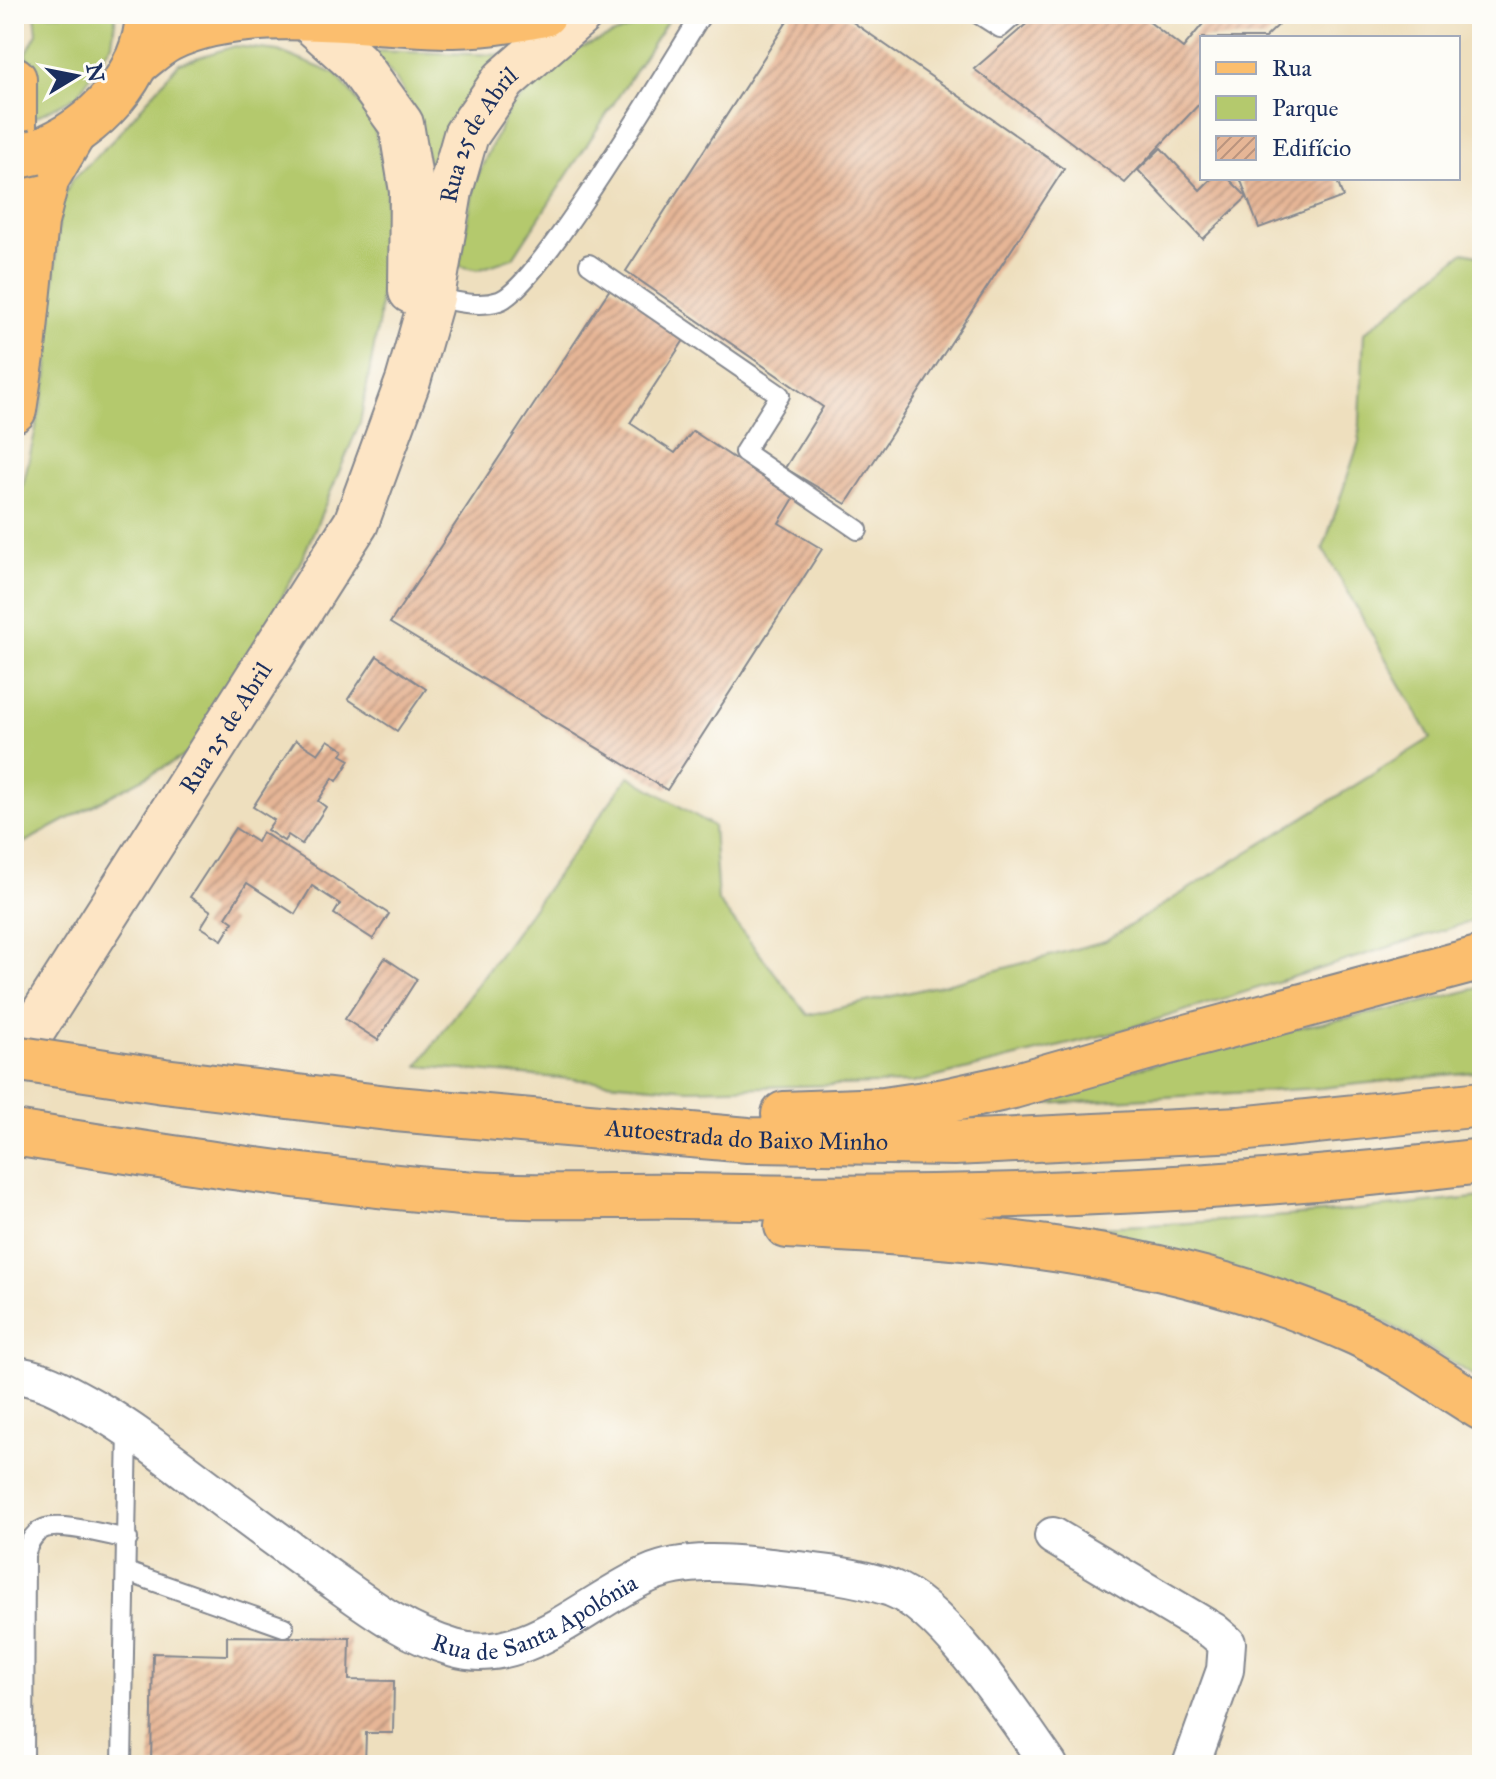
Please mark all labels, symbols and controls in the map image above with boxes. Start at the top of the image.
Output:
north arrow [36,36,116,116]
legend [1200,36,1460,180]
text: Rua [1272,53,1312,83]
street label: Rua 25 de Abril [433,60,524,205]
text: N [80,61,110,84]
text: Parque [1272,93,1339,123]
text: Edifício [1272,133,1351,163]
street label: Rua 25 de Abril [173,656,279,799]
street label: Autoestrada do Baixo Minho [603,1112,888,1157]
street label: Rua de Santa Apolónia [428,1567,643,1667]

